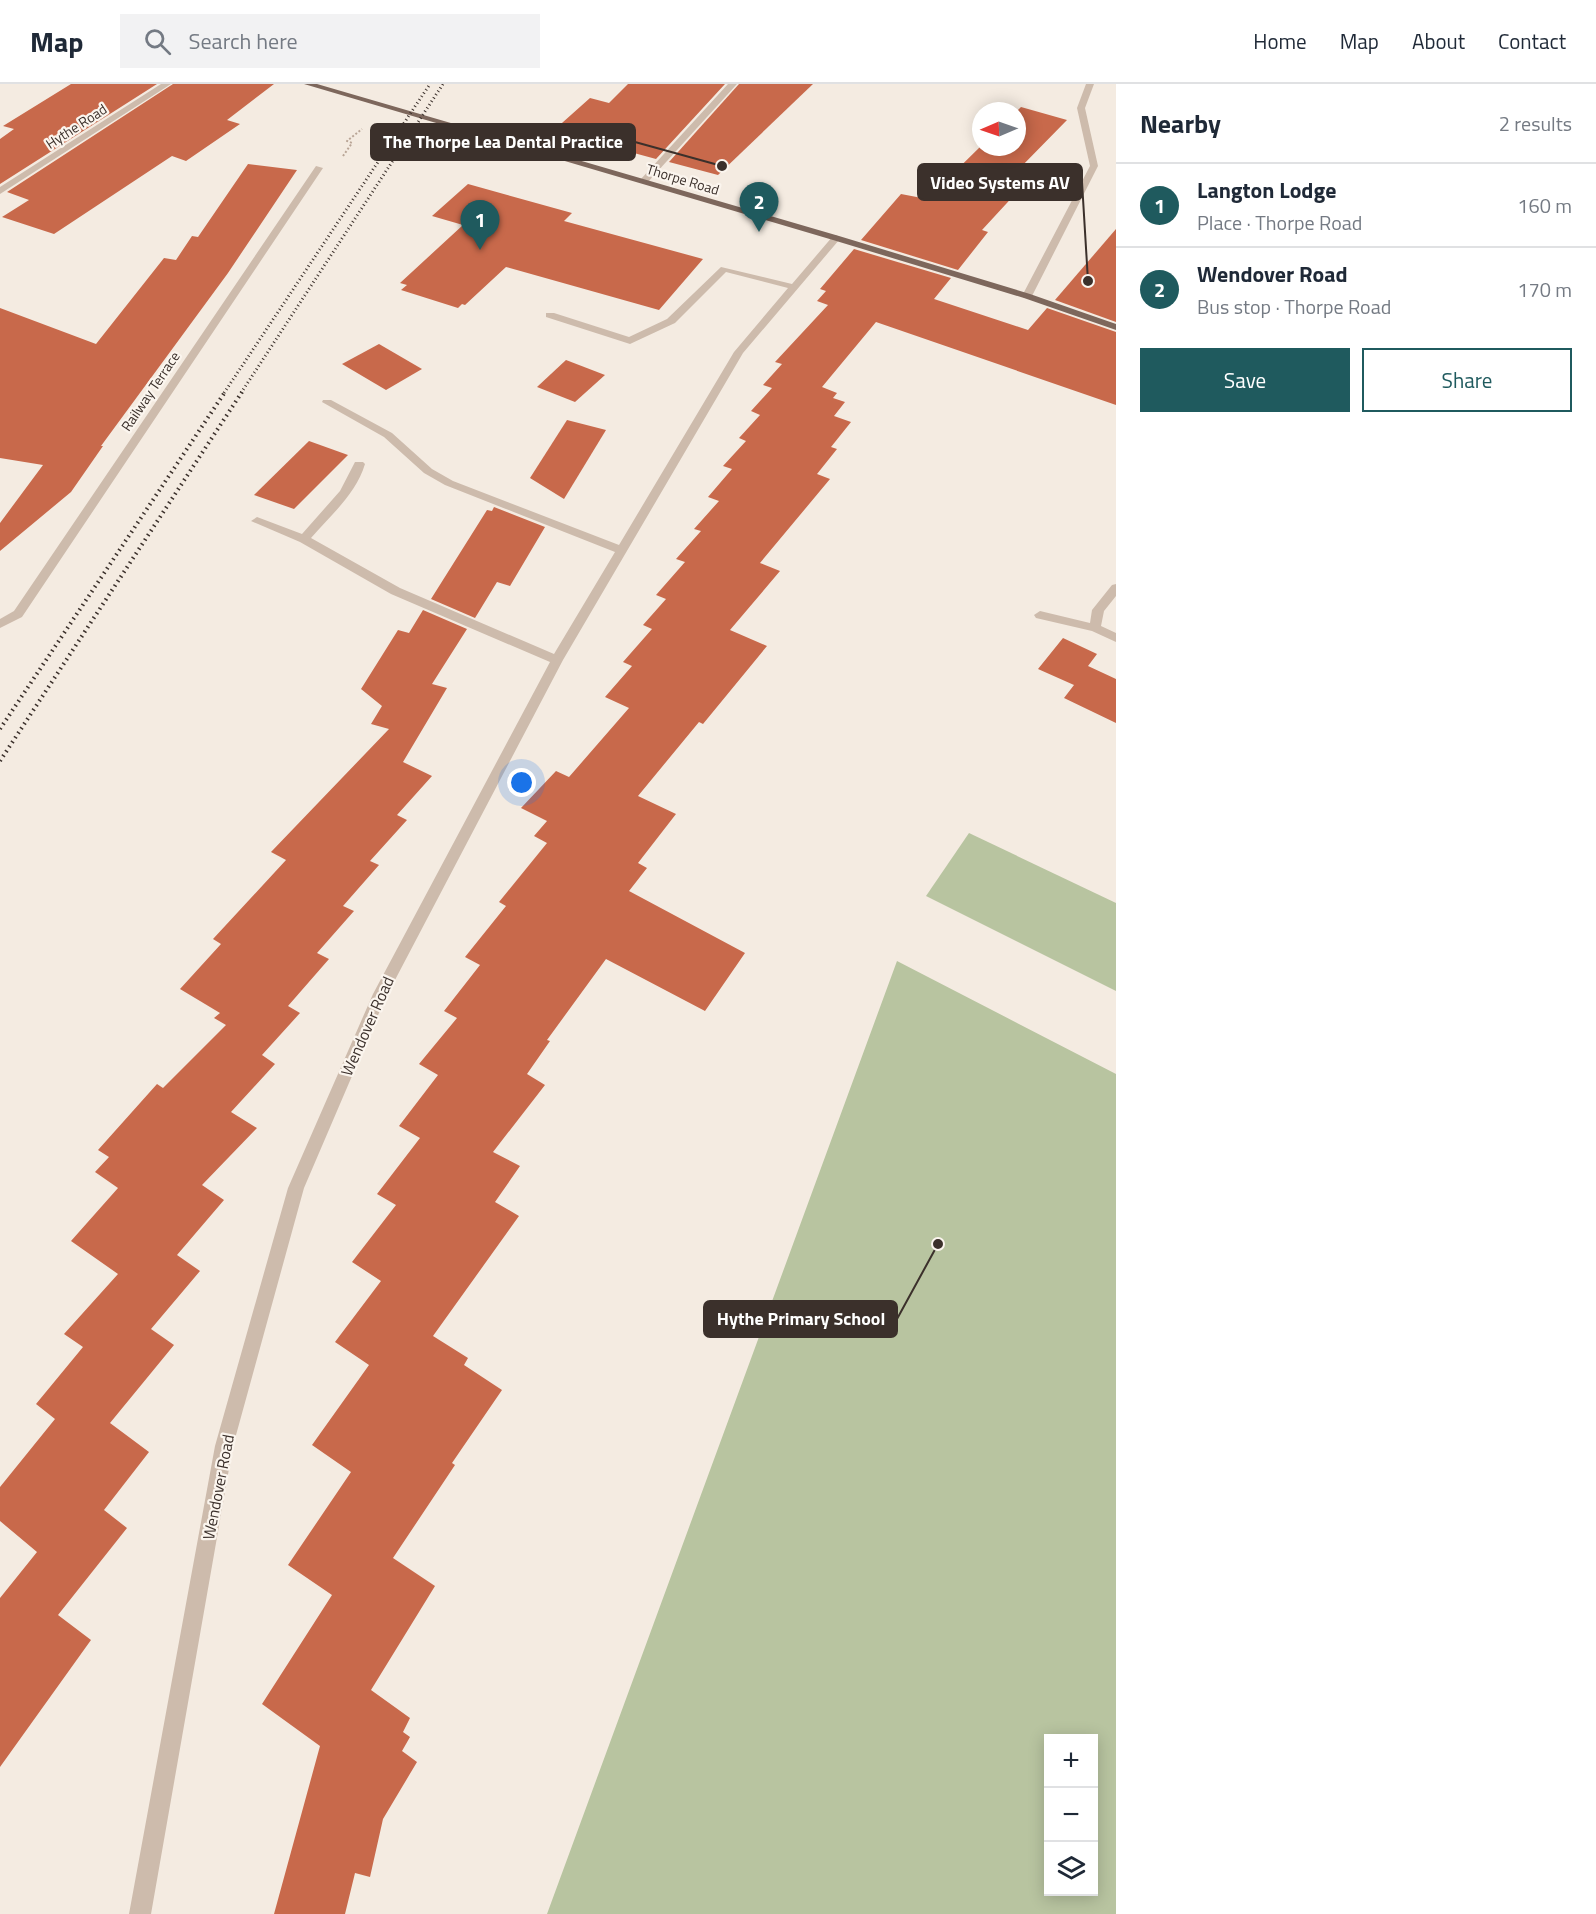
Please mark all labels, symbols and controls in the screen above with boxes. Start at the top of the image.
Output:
search box [120,14,540,68]
text: Map [30,20,84,63]
text: Search here [189,24,298,58]
icon: search [141,25,174,58]
text: Home [1253,25,1307,57]
text: Map [1340,25,1379,57]
text: About [1412,25,1465,57]
text: Contact [1498,25,1566,57]
street label: Hythe Road [41,98,111,154]
north arrow [972,102,1026,156]
text: Nearby [1140,104,1221,143]
text: 2 results [1499,108,1572,139]
callout: The Thorpe Lea Dental Practice [371,124,635,160]
text: The Thorpe Lea Dental Practice [383,128,623,155]
street label: Thorpe Road [644,158,722,200]
callout: Video Systems AV [918,164,1082,200]
text: Video Systems AV [930,169,1070,196]
text: Langton Lodge [1197,173,1336,207]
pin: 2 [740,182,778,232]
text: 1 [1154,190,1165,221]
text: 160 m [1517,190,1572,221]
pin: 1 [460,200,500,250]
text: Place · Thorpe Road [1197,207,1362,238]
text: Wendover Road [1197,257,1348,291]
text: 2 [1154,274,1165,305]
text: 170 m [1517,274,1572,305]
text: Bus stop · Thorpe Road [1197,291,1391,322]
street label: Railway Terrace [115,347,185,435]
button: Save [1140,348,1350,412]
button: Share [1362,348,1572,412]
your location [507,768,536,797]
street label: Wendover Road [334,972,400,1080]
callout: Hythe Primary School [704,1301,897,1337]
text: Hythe Primary School [717,1305,885,1332]
street label: Wendover Road [196,1432,240,1542]
map controls [1044,1734,1098,1896]
button: + [1044,1734,1098,1788]
button: − [1044,1788,1098,1842]
button: layers [1044,1842,1098,1896]

